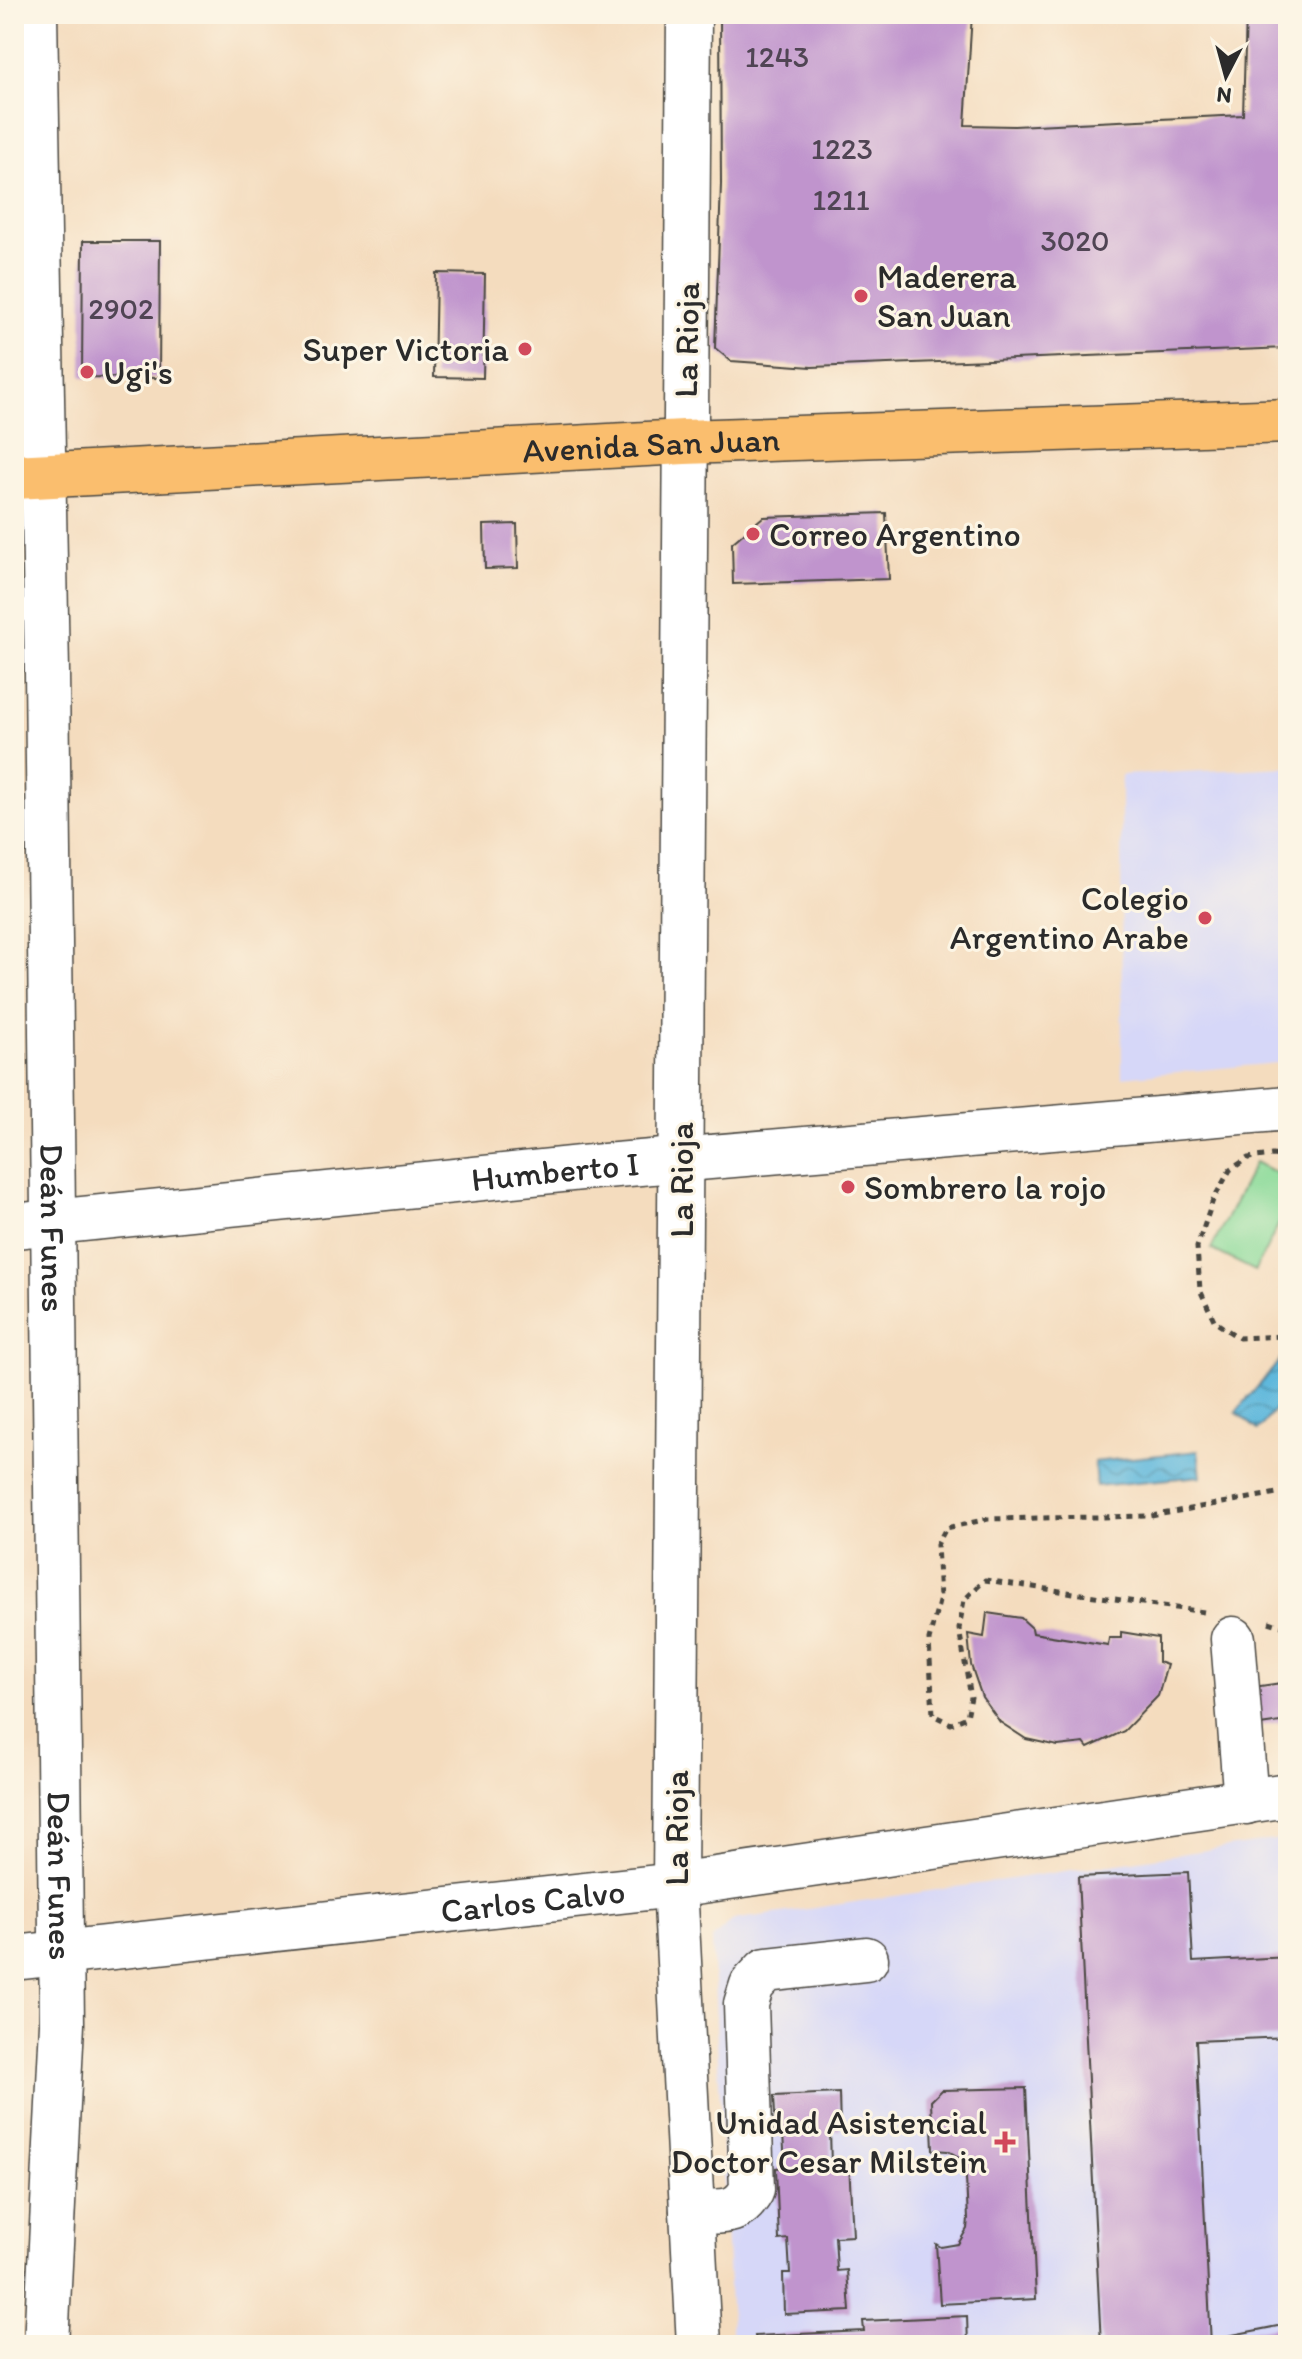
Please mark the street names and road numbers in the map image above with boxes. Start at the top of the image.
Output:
street label: La Rioja [665,282,708,398]
street label: Avenida San Juan [521,419,781,471]
street label: La Rioja [661,1122,702,1238]
street label: Deán Funes [31,1143,74,1313]
street label: Humberto I [469,1143,641,1200]
street label: La Rioja [656,1770,697,1886]
street label: Deán Funes [38,1791,81,1961]
street label: Carlos Calvo [439,1871,627,1932]

